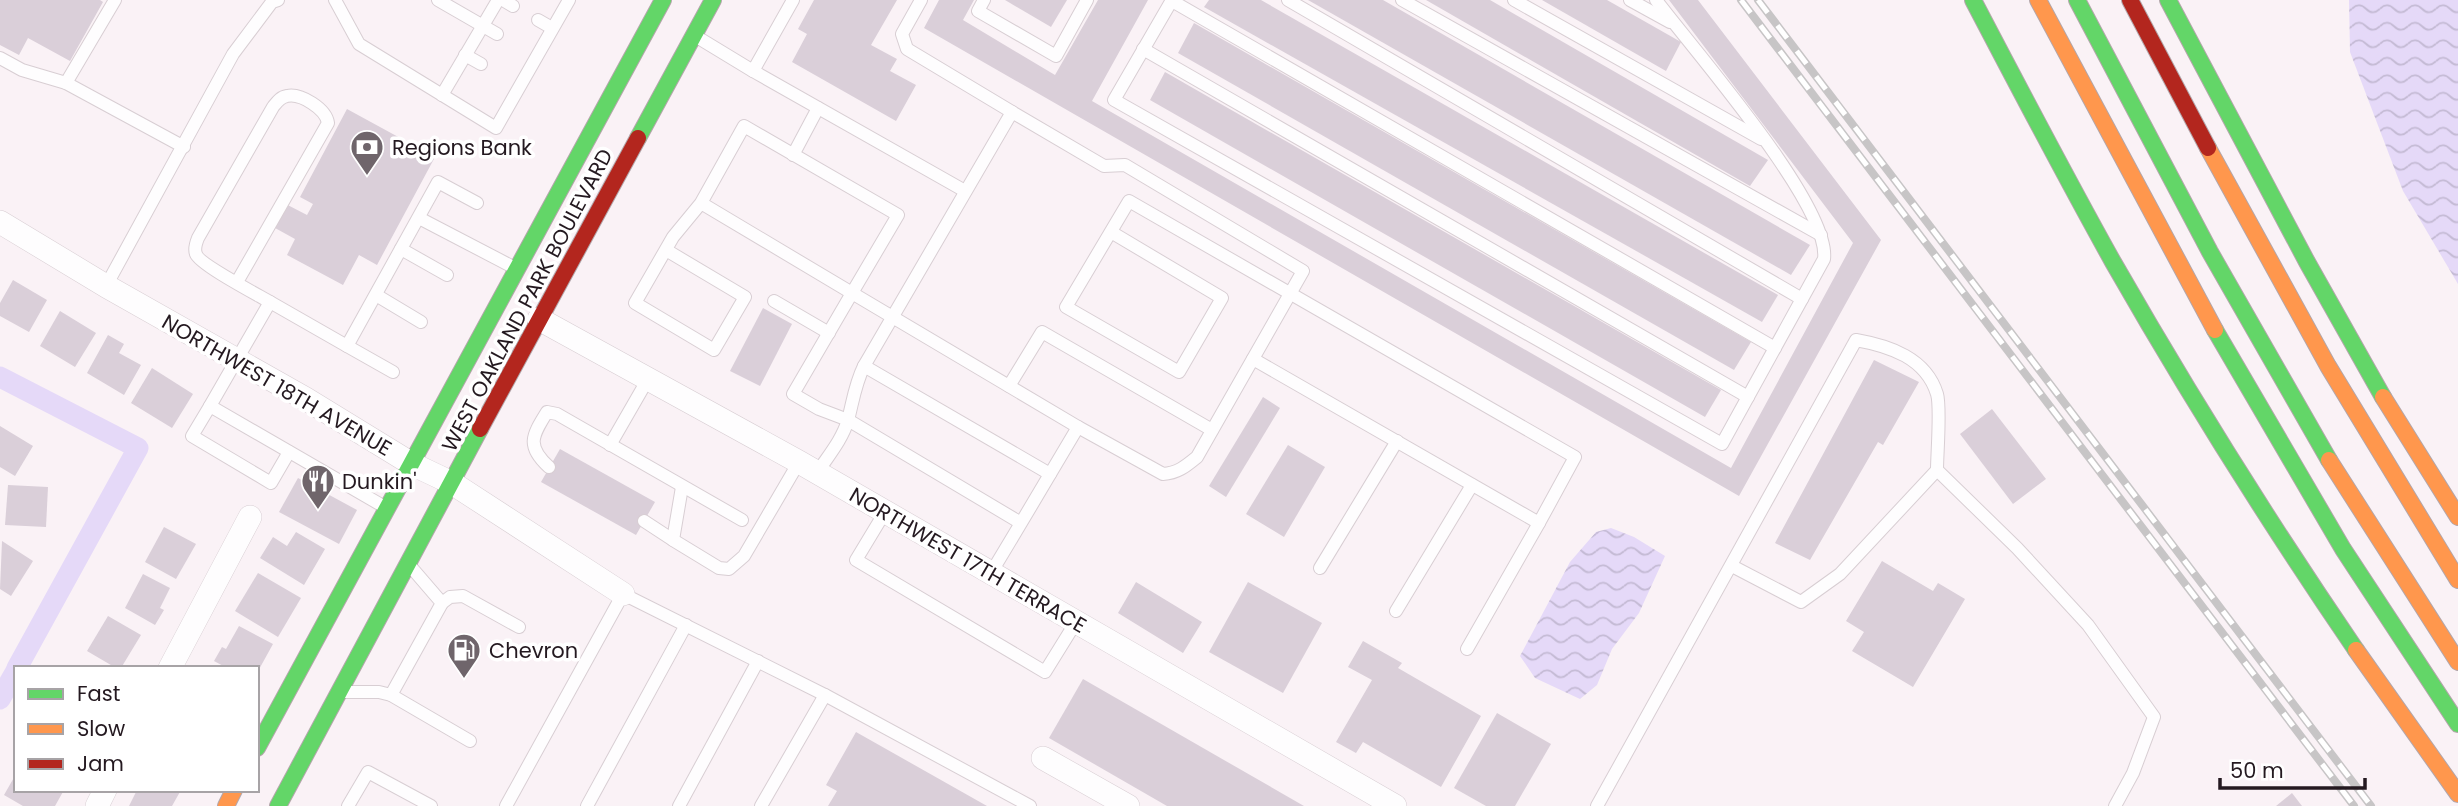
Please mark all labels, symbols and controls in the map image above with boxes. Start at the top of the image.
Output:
bank icon: Regions Bank [348,128,386,177]
place label: Regions Bank [392,133,532,162]
street label: WEST OAKLAND PARK BOULEVARD [435,144,619,456]
street label: NORTHWEST 18TH AVENUE [157,307,397,463]
restaurant icon: Dunkin' [299,462,337,511]
place label: Dunkin' [342,467,417,496]
street label: NORTHWEST 17TH TERRACE [844,480,1092,640]
fuel station icon: Chevron [445,631,483,680]
place label: Chevron [489,636,578,665]
legend [14,666,259,792]
text: Fast [77,679,120,708]
text: Slow [77,714,125,743]
scale bar [2220,746,2365,790]
text: Jam [77,749,124,778]
text: 50 m [2230,756,2284,785]

